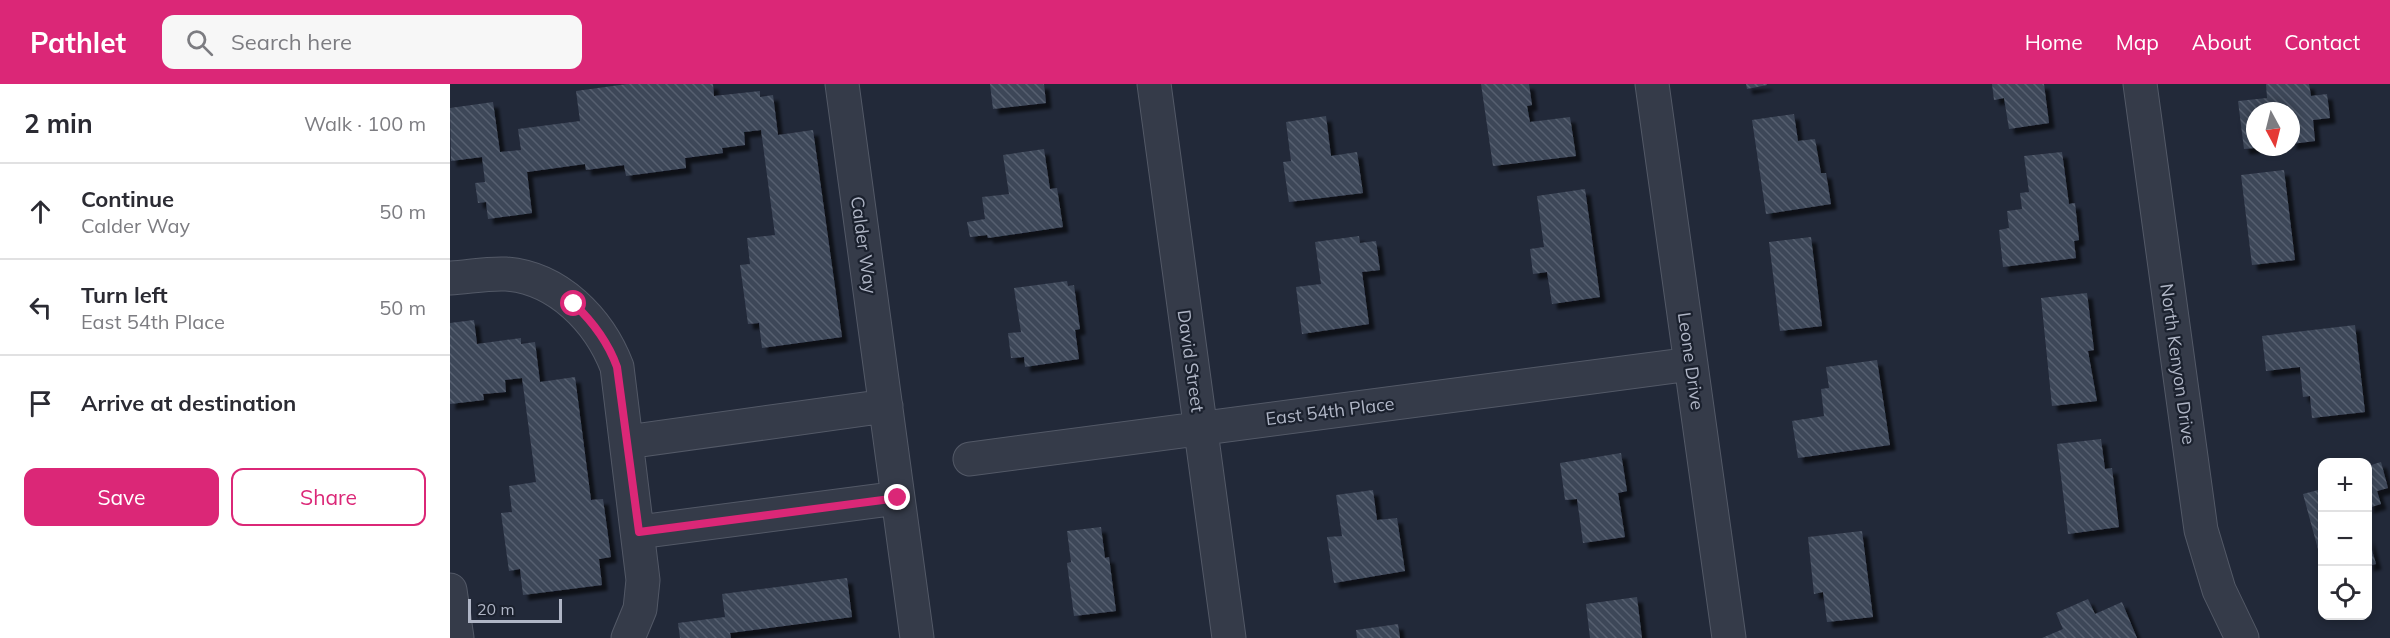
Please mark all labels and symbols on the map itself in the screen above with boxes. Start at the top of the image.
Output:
north arrow [2246,102,2300,156]
street label: Calder Way [846,195,882,296]
street label: North Kenyon Drive [2155,282,2201,446]
route start [560,290,586,316]
street label: David Street [1172,308,1210,414]
street label: Leone Drive [1673,311,1709,411]
street label: East 54th Place [1264,392,1396,430]
route end [884,484,910,510]
scale bar [468,596,562,624]

